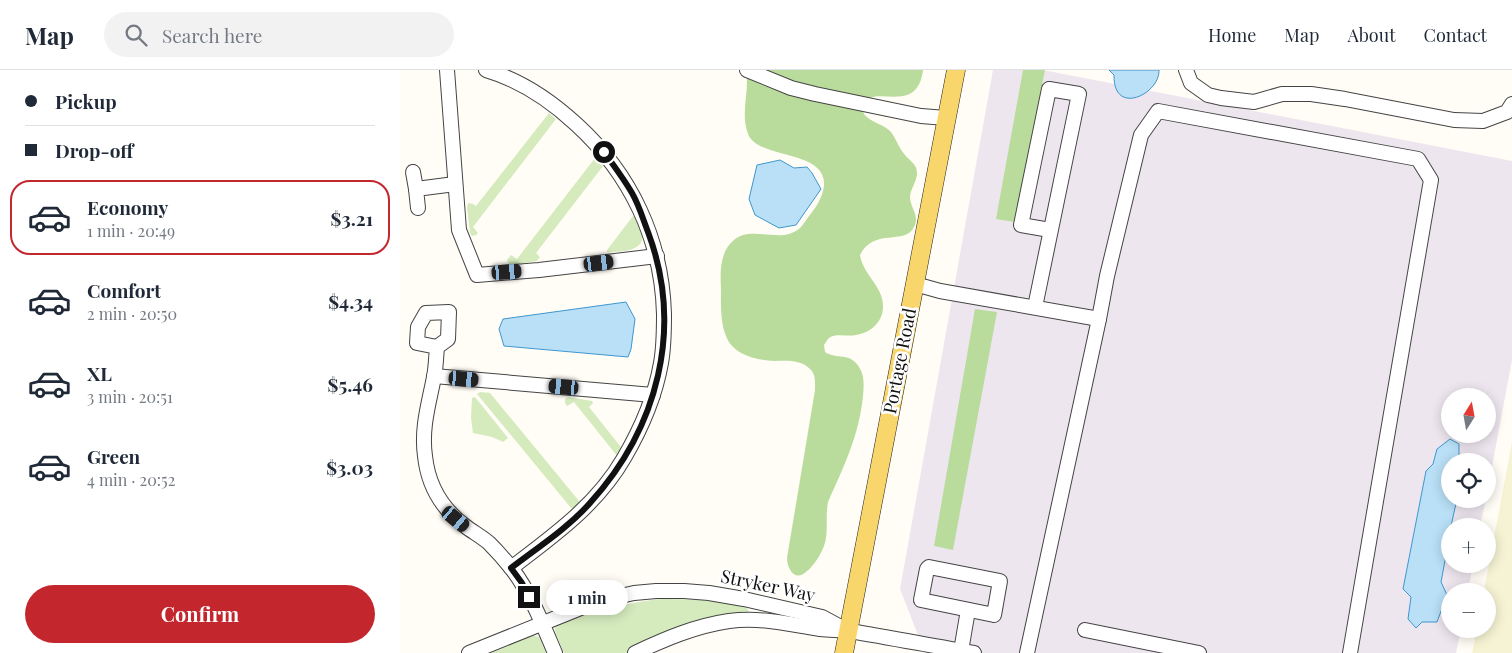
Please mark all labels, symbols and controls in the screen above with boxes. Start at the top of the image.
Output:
search box [104,12,454,57]
text: Map [25,19,74,51]
icon: search [122,21,150,49]
text: Search here [162,22,262,48]
text: Home [1208,23,1256,47]
text: Map [1284,23,1319,47]
text: About [1347,23,1396,47]
text: Contact [1424,23,1487,47]
text: Pickup [55,88,117,114]
text: Drop-off [55,137,133,163]
route start [593,141,615,163]
text: Economy [87,194,168,220]
icon: car [27,195,72,240]
text: $3.21 [331,205,373,231]
text: 1 min · 20:49 [87,220,175,241]
car [583,254,614,272]
car [491,263,522,281]
text: Comfort [87,277,161,303]
icon: car [27,278,72,323]
text: $4.34 [328,288,373,314]
text: 2 min · 20:50 [87,303,177,324]
street label: Portage Road [877,305,921,416]
text: XL [87,360,112,386]
icon: car [27,361,72,406]
car [448,370,479,388]
text: $5.46 [328,371,373,397]
car [548,378,579,396]
text: 3 min · 20:51 [87,386,173,407]
north arrow [1441,388,1496,442]
map controls [1441,388,1496,638]
text: Green [87,443,140,469]
icon: car [27,444,72,489]
button: locate [1441,453,1496,508]
text: $3.03 [326,454,373,480]
text: 4 min · 20:52 [87,469,175,490]
car [439,504,472,534]
button: + [1441,518,1496,573]
street label: Stryker Way [719,563,818,607]
callout: 1 min [546,580,629,614]
button: − [1441,583,1496,638]
button: Confirm [25,585,375,643]
route end [518,586,540,608]
text: 1 min [567,587,607,608]

